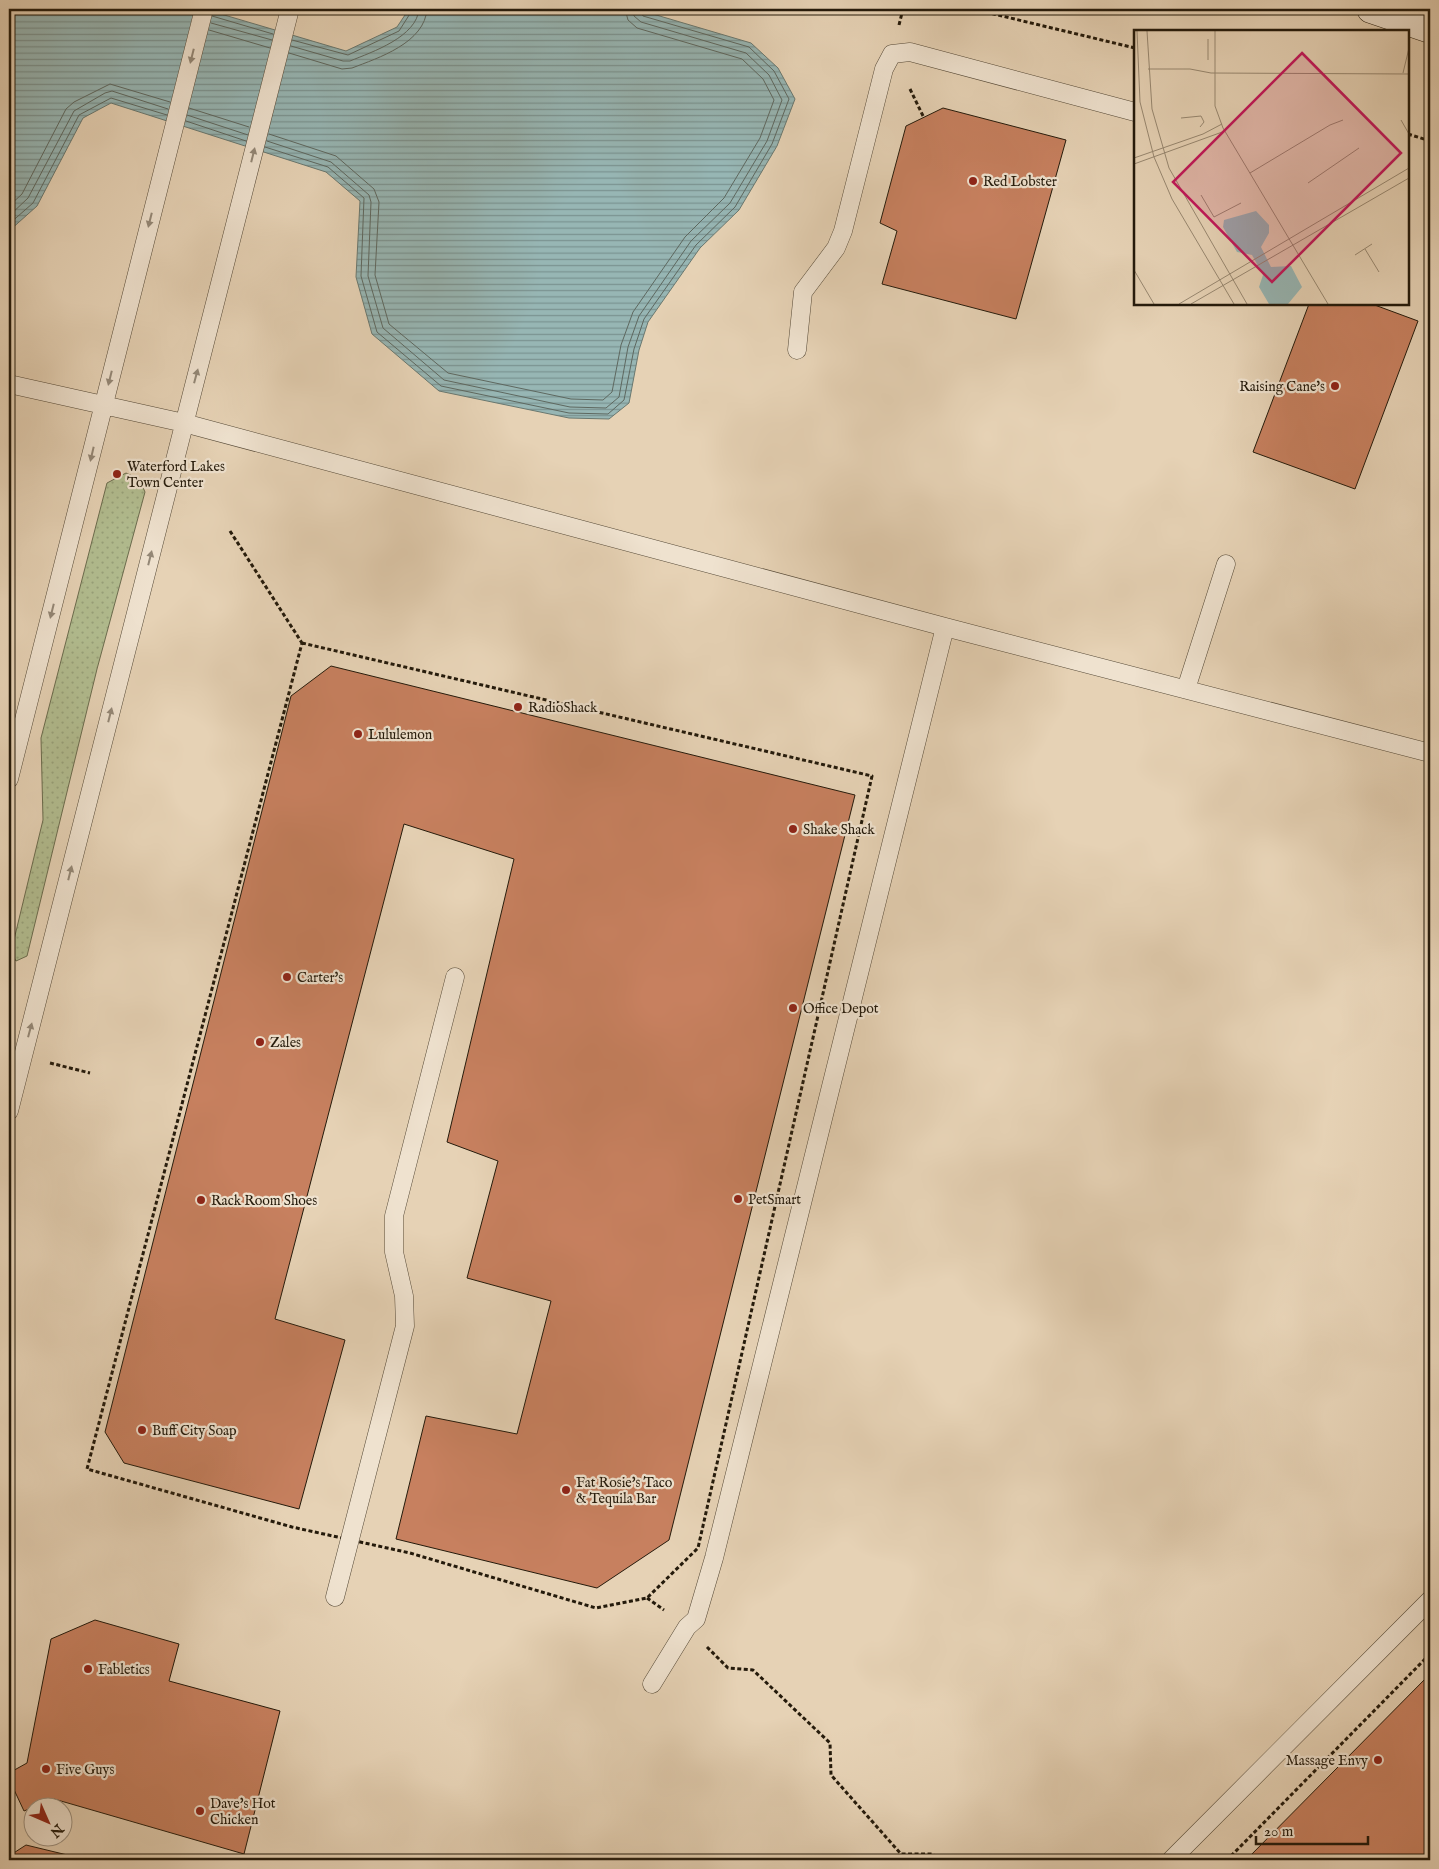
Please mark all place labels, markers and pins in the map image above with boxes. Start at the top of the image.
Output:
place label: Red Lobster [983,173,1057,191]
marker: Red Lobster [967,175,979,187]
place label: Raising Cane's [1239,378,1325,396]
marker: Raising Cane's [1329,380,1341,392]
place label: Waterford Lakes Town Center [127,458,225,492]
marker: Waterford Lakes Town Center [111,468,123,480]
place label: RadioShack [528,699,598,717]
marker: RadioShack [512,701,524,713]
place label: Lululemon [368,726,433,744]
marker: Lululemon [352,728,364,740]
place label: Shake Shack [803,821,875,839]
marker: Shake Shack [787,823,799,835]
place label: Carter's [297,969,343,987]
marker: Carter's [281,971,293,983]
place label: Office Depot [803,1000,879,1018]
marker: Office Depot [787,1002,799,1014]
place label: Zales [270,1034,301,1052]
marker: Zales [254,1036,266,1048]
place label: PetSmart [748,1191,801,1209]
place label: Rack Room Shoes [211,1192,317,1210]
marker: PetSmart [732,1193,744,1205]
marker: Rack Room Shoes [195,1194,207,1206]
place label: Buff City Soap [152,1422,237,1440]
marker: Buff City Soap [136,1424,148,1436]
place label: Fat Rosie's Taco & Tequila Bar [576,1474,673,1508]
marker: Fat Rosie's Taco & Tequila Bar [560,1484,572,1496]
place label: Fabletics [98,1661,150,1679]
marker: Fabletics [82,1663,94,1675]
place label: Massage Envy [1286,1752,1368,1770]
marker: Massage Envy [1372,1754,1384,1766]
place label: Five Guys [56,1761,114,1779]
marker: Five Guys [40,1763,52,1775]
place label: Dave's Hot Chicken [210,1795,276,1829]
marker: Dave's Hot Chicken [194,1805,206,1817]

